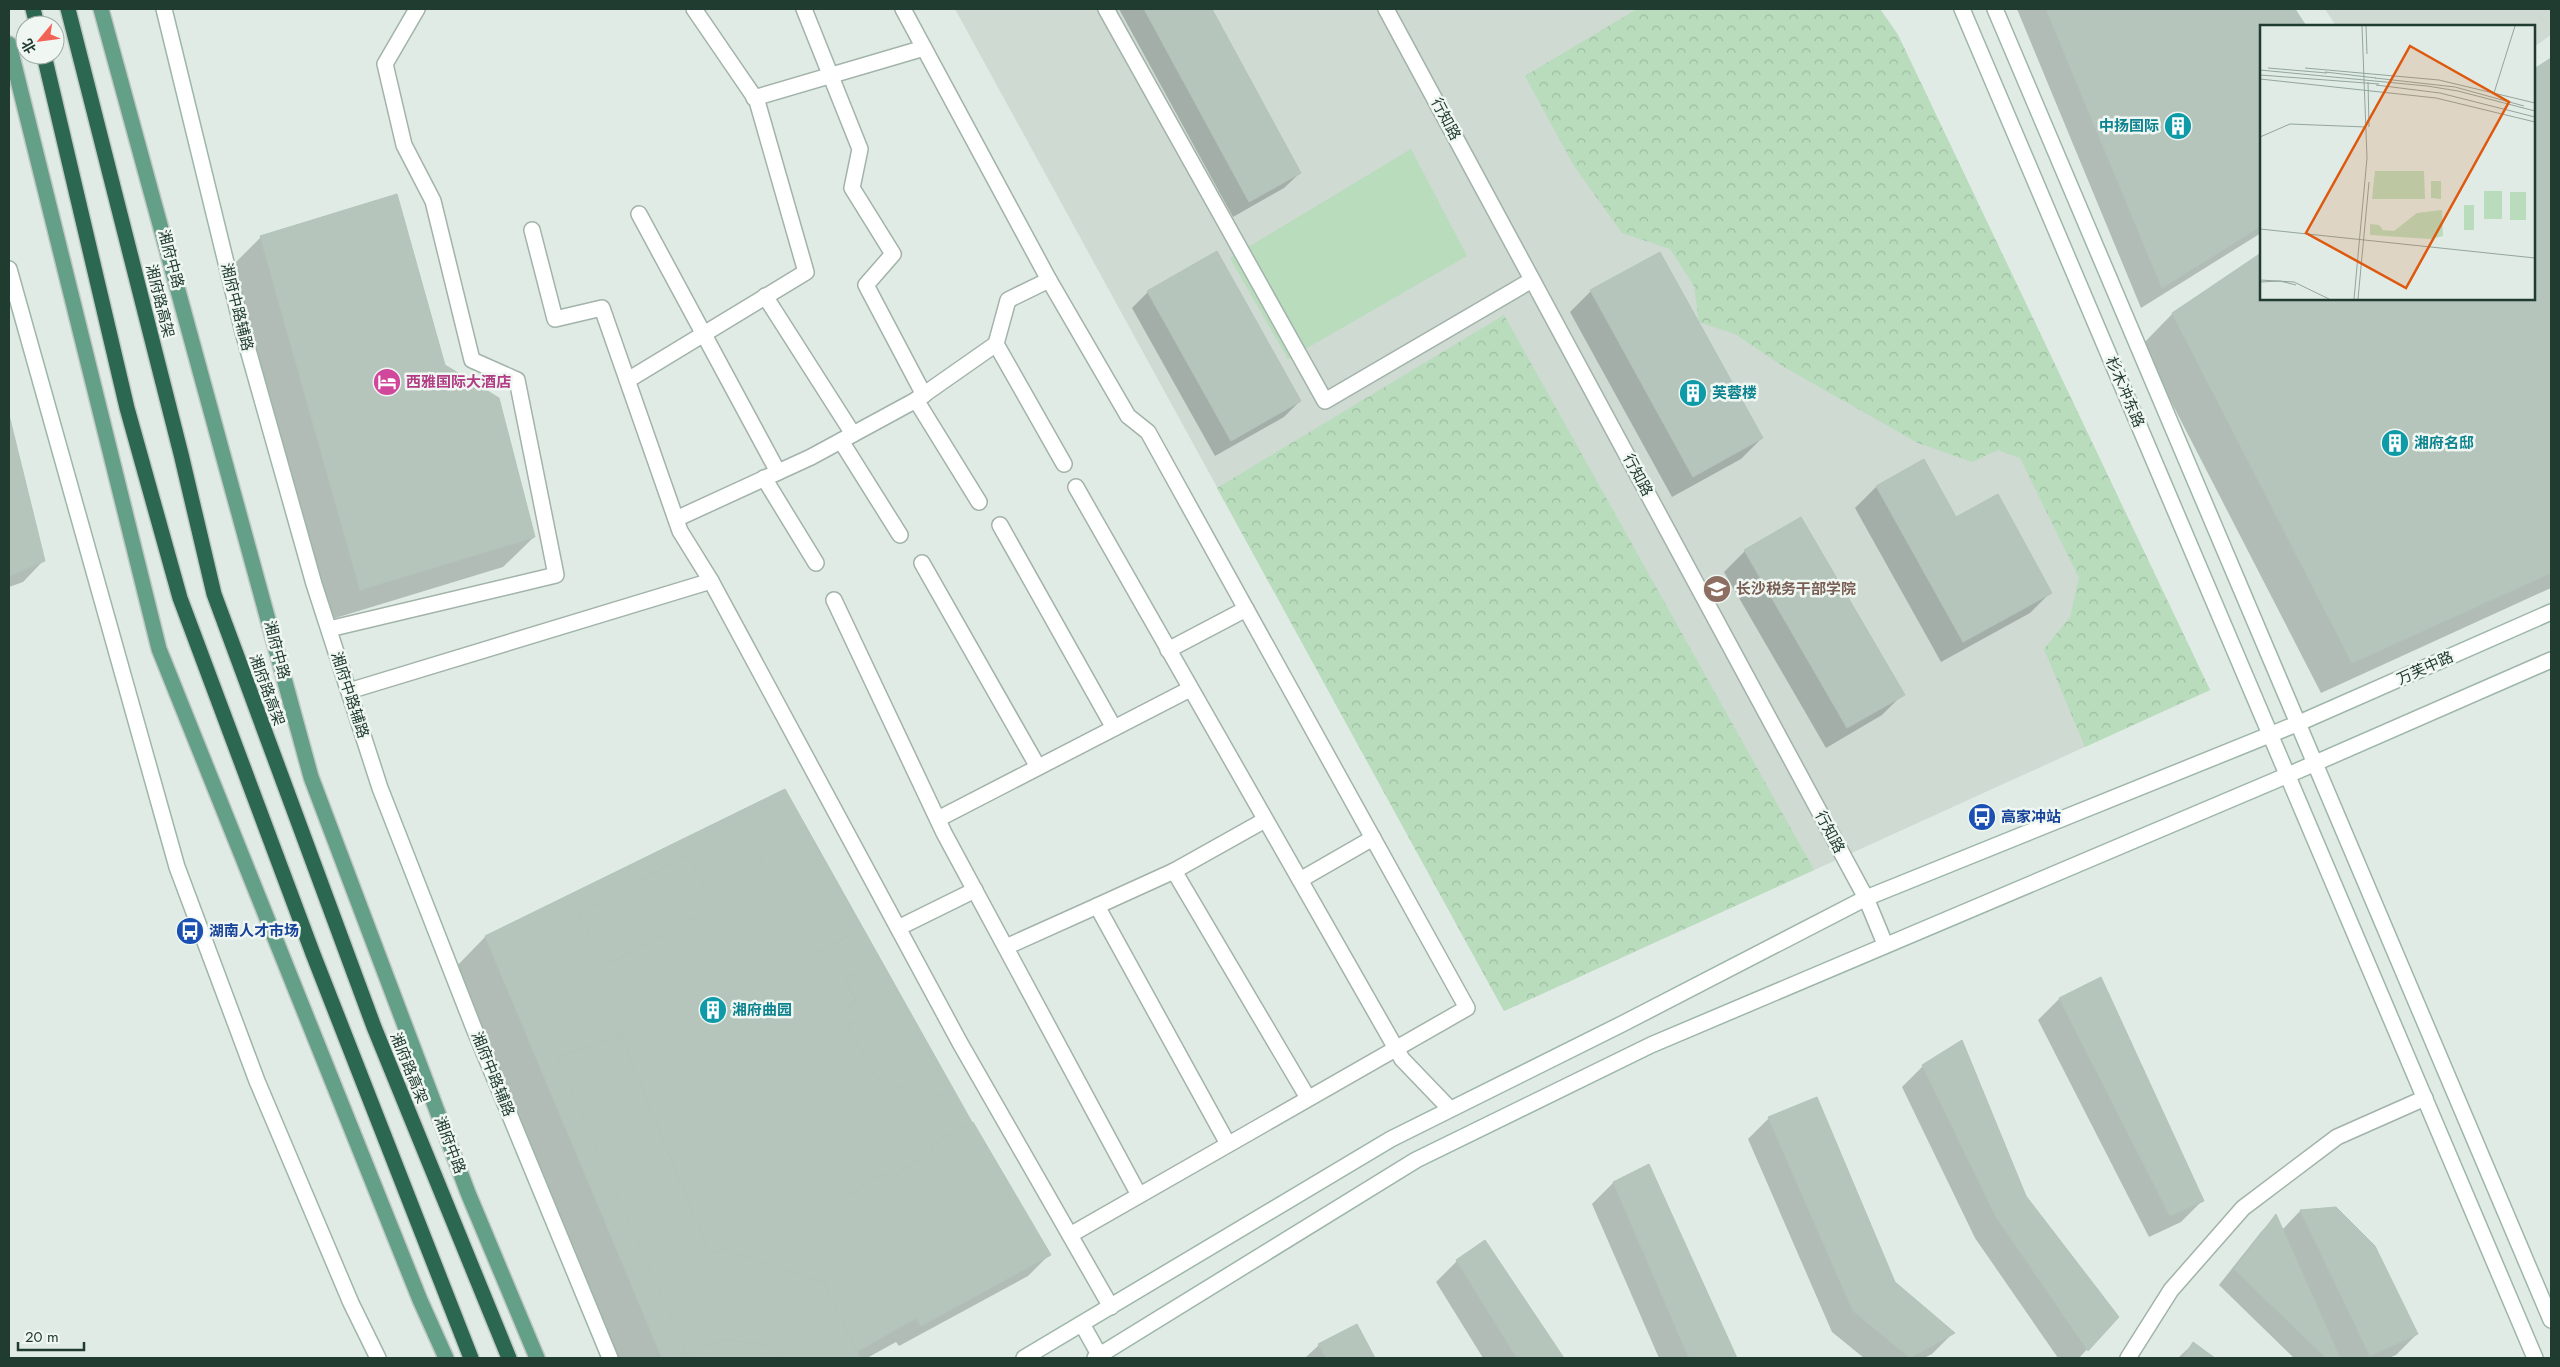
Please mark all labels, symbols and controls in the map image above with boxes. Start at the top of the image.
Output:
north arrow [15,15,65,65]
inset map [2260,25,2535,300]
text: 北 [16,35,41,57]
street label: 行知路 [1426,94,1466,144]
building icon: 中扬国际 [2163,111,2193,141]
place label: 中扬国际 [2099,115,2159,137]
street label: 湘府中路 [153,227,189,291]
street label: 湘府中路辅路 [215,261,259,353]
street label: 湘府路高架 [140,262,180,340]
street label: 杉木冲东路 [2100,353,2150,431]
hotel icon: 西雅国际大酒店 [372,367,402,397]
place label: 西雅国际大酒店 [406,371,511,393]
building icon: 芙蓉楼 [1678,378,1708,408]
place label: 芙蓉楼 [1712,382,1757,404]
building icon: 湘府名邸 [2380,428,2410,458]
place label: 湘府名邸 [2414,432,2474,454]
street label: 行知路 [1618,450,1658,500]
school or university icon: 长沙税务干部学院 [1702,574,1732,604]
place label: 长沙税务干部学院 [1736,578,1856,600]
street label: 湘府中路 [259,618,295,682]
street label: 万芙中路 [2393,646,2457,690]
street label: 湘府中路辅路 [326,649,374,741]
street label: 湘府路高架 [244,651,290,729]
bus stop icon: 高家冲站 [1967,802,1997,832]
place label: 高家冲站 [2001,806,2061,828]
street label: 行知路 [1810,807,1850,857]
bus stop icon: 湖南人才市场 [175,916,205,946]
place label: 湖南人才市场 [209,920,299,942]
building icon: 湘府曲园 [698,995,728,1025]
place label: 湘府曲园 [732,999,792,1021]
street label: 湘府中路辅路 [466,1028,520,1120]
street label: 湘府路高架 [385,1029,433,1107]
street label: 湘府中路 [429,1113,471,1177]
scale bar [18,1320,84,1352]
text: 20 m [25,1326,59,1348]

